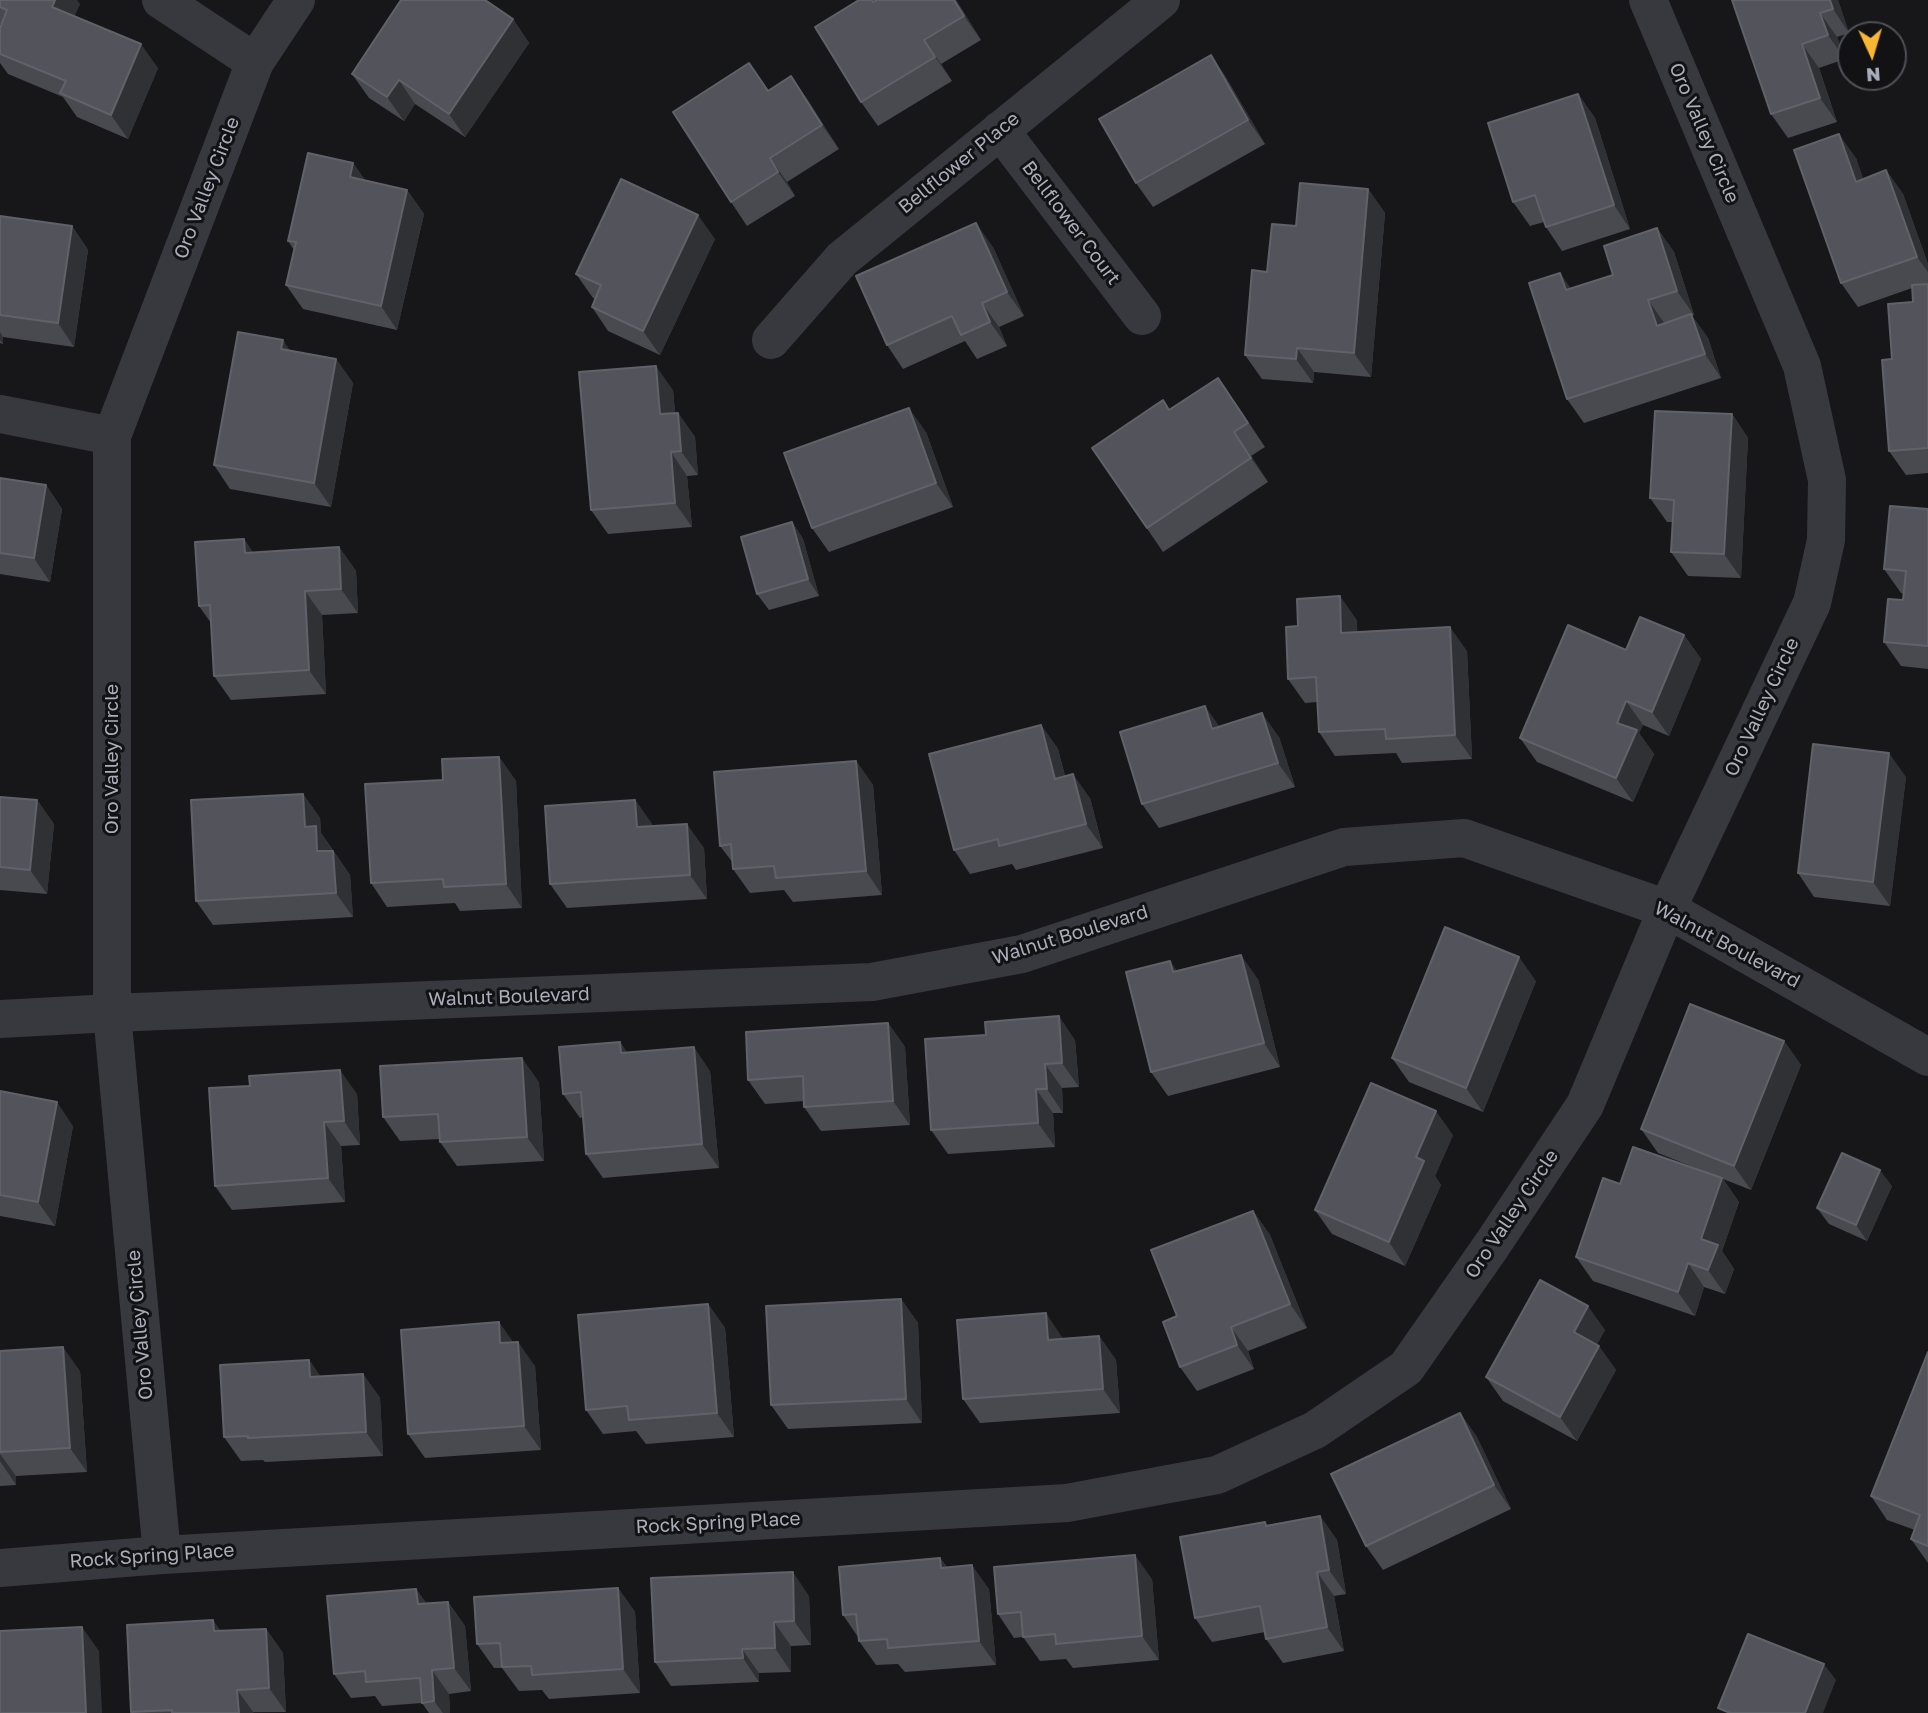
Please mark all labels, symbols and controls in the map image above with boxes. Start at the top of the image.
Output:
north arrow [1837,21,1907,91]
street label: Oro Valley Circle [1664,59,1744,207]
text: N [1865,63,1881,87]
street label: Bellflower Place [894,107,1024,219]
street label: Oro Valley Circle [169,114,245,262]
street label: Bellflower Court [1017,157,1125,289]
street label: Oro Valley Circle [1720,634,1804,780]
street label: Oro Valley Circle [101,684,123,834]
street label: Walnut Boulevard [1650,897,1804,993]
street label: Walnut Boulevard [989,900,1151,970]
street label: Walnut Boulevard [428,983,590,1011]
street label: Oro Valley Circle [1461,1145,1563,1283]
street label: Oro Valley Circle [122,1249,158,1401]
street label: Rock Spring Place [635,1507,801,1539]
street label: Rock Spring Place [69,1539,235,1573]

